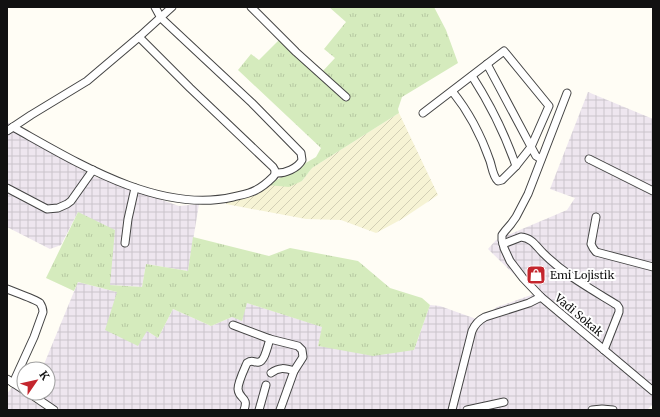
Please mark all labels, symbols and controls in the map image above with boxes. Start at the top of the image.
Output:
shop icon: Emi Lojistik [525,264,547,286]
place label: Emi Lojistik [550,268,614,282]
street label: Vadi Sokak [551,290,606,339]
north arrow [16,361,56,401]
text: K [36,368,53,383]

